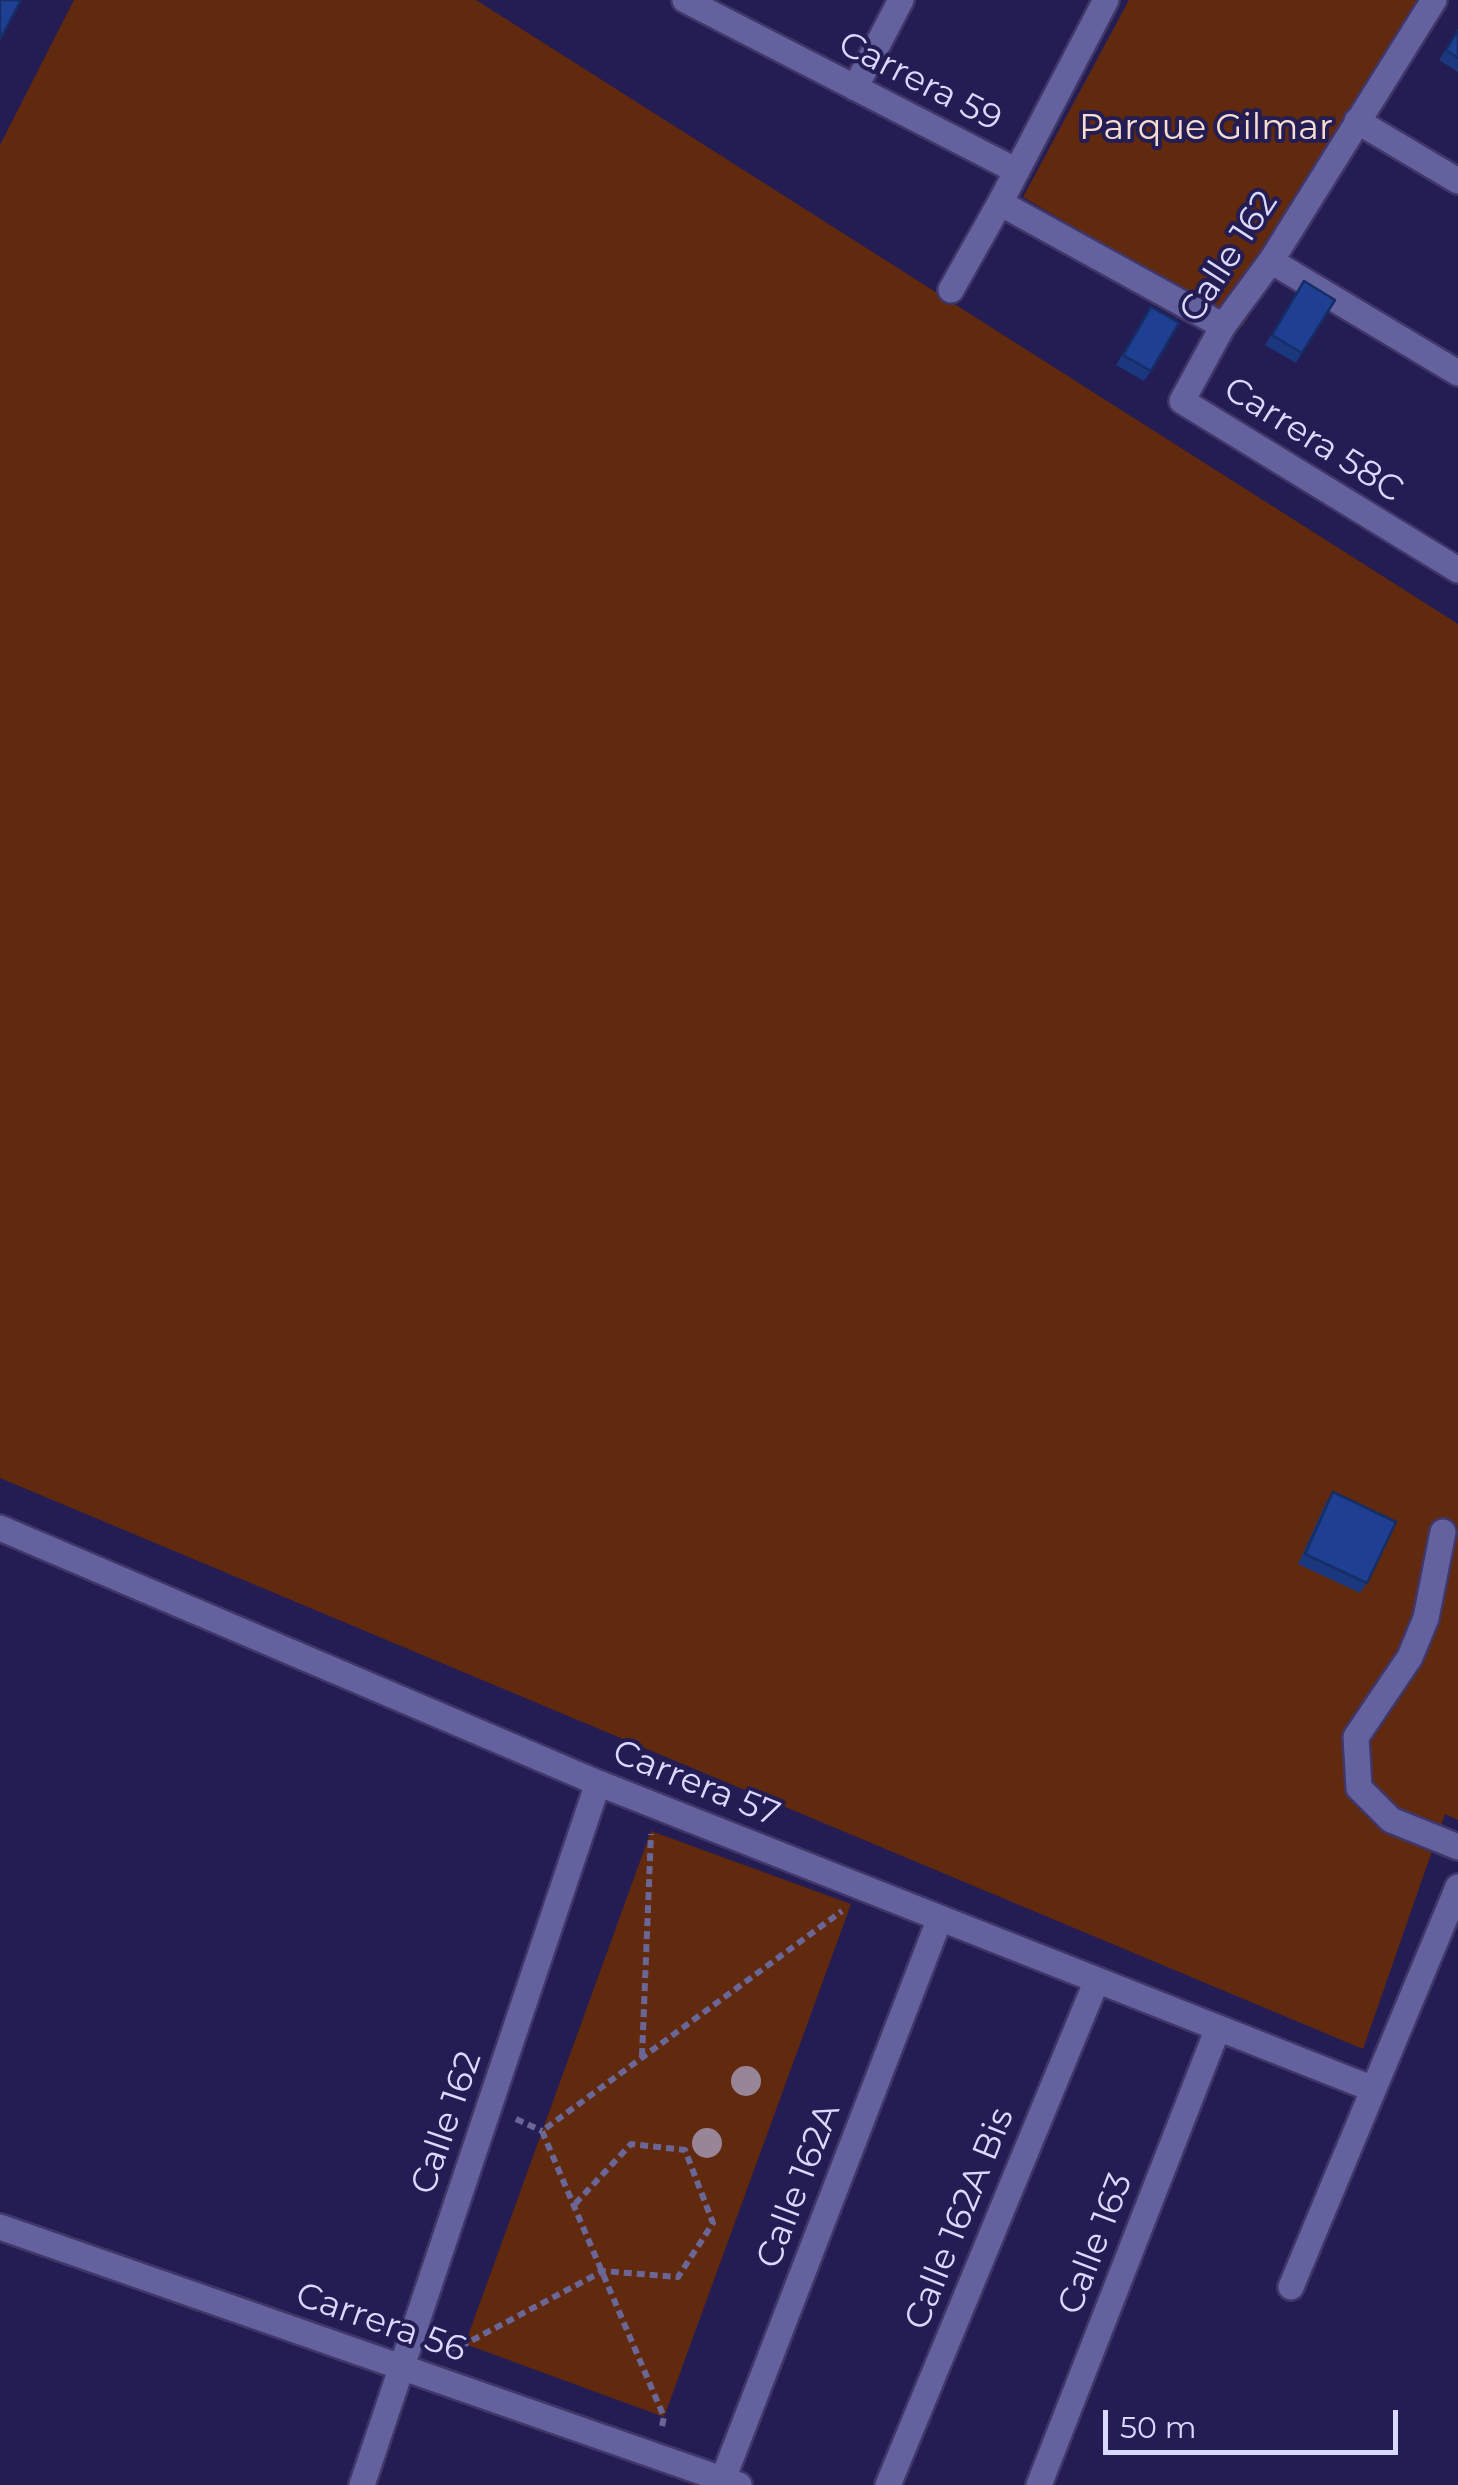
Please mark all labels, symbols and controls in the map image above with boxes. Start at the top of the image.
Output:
street label: Carrera 59 [832,23,1008,141]
park label: Parque Gilmar [1079,108,1333,150]
street label: Calle 162 [1171,183,1287,331]
street label: Carrera 58C [1216,368,1410,512]
street label: Carrera 57 [607,1732,785,1836]
street label: Calle 162 [403,2046,491,2200]
street label: Calle 162A [748,2098,850,2274]
street label: Calle 162A Bis [896,2102,1024,2336]
street label: Calle 163 [1050,2167,1142,2321]
street label: Carrera 56 [290,2274,472,2372]
scale bar [1108,2390,1403,2452]
text: 50 m [1120,2409,1197,2446]

